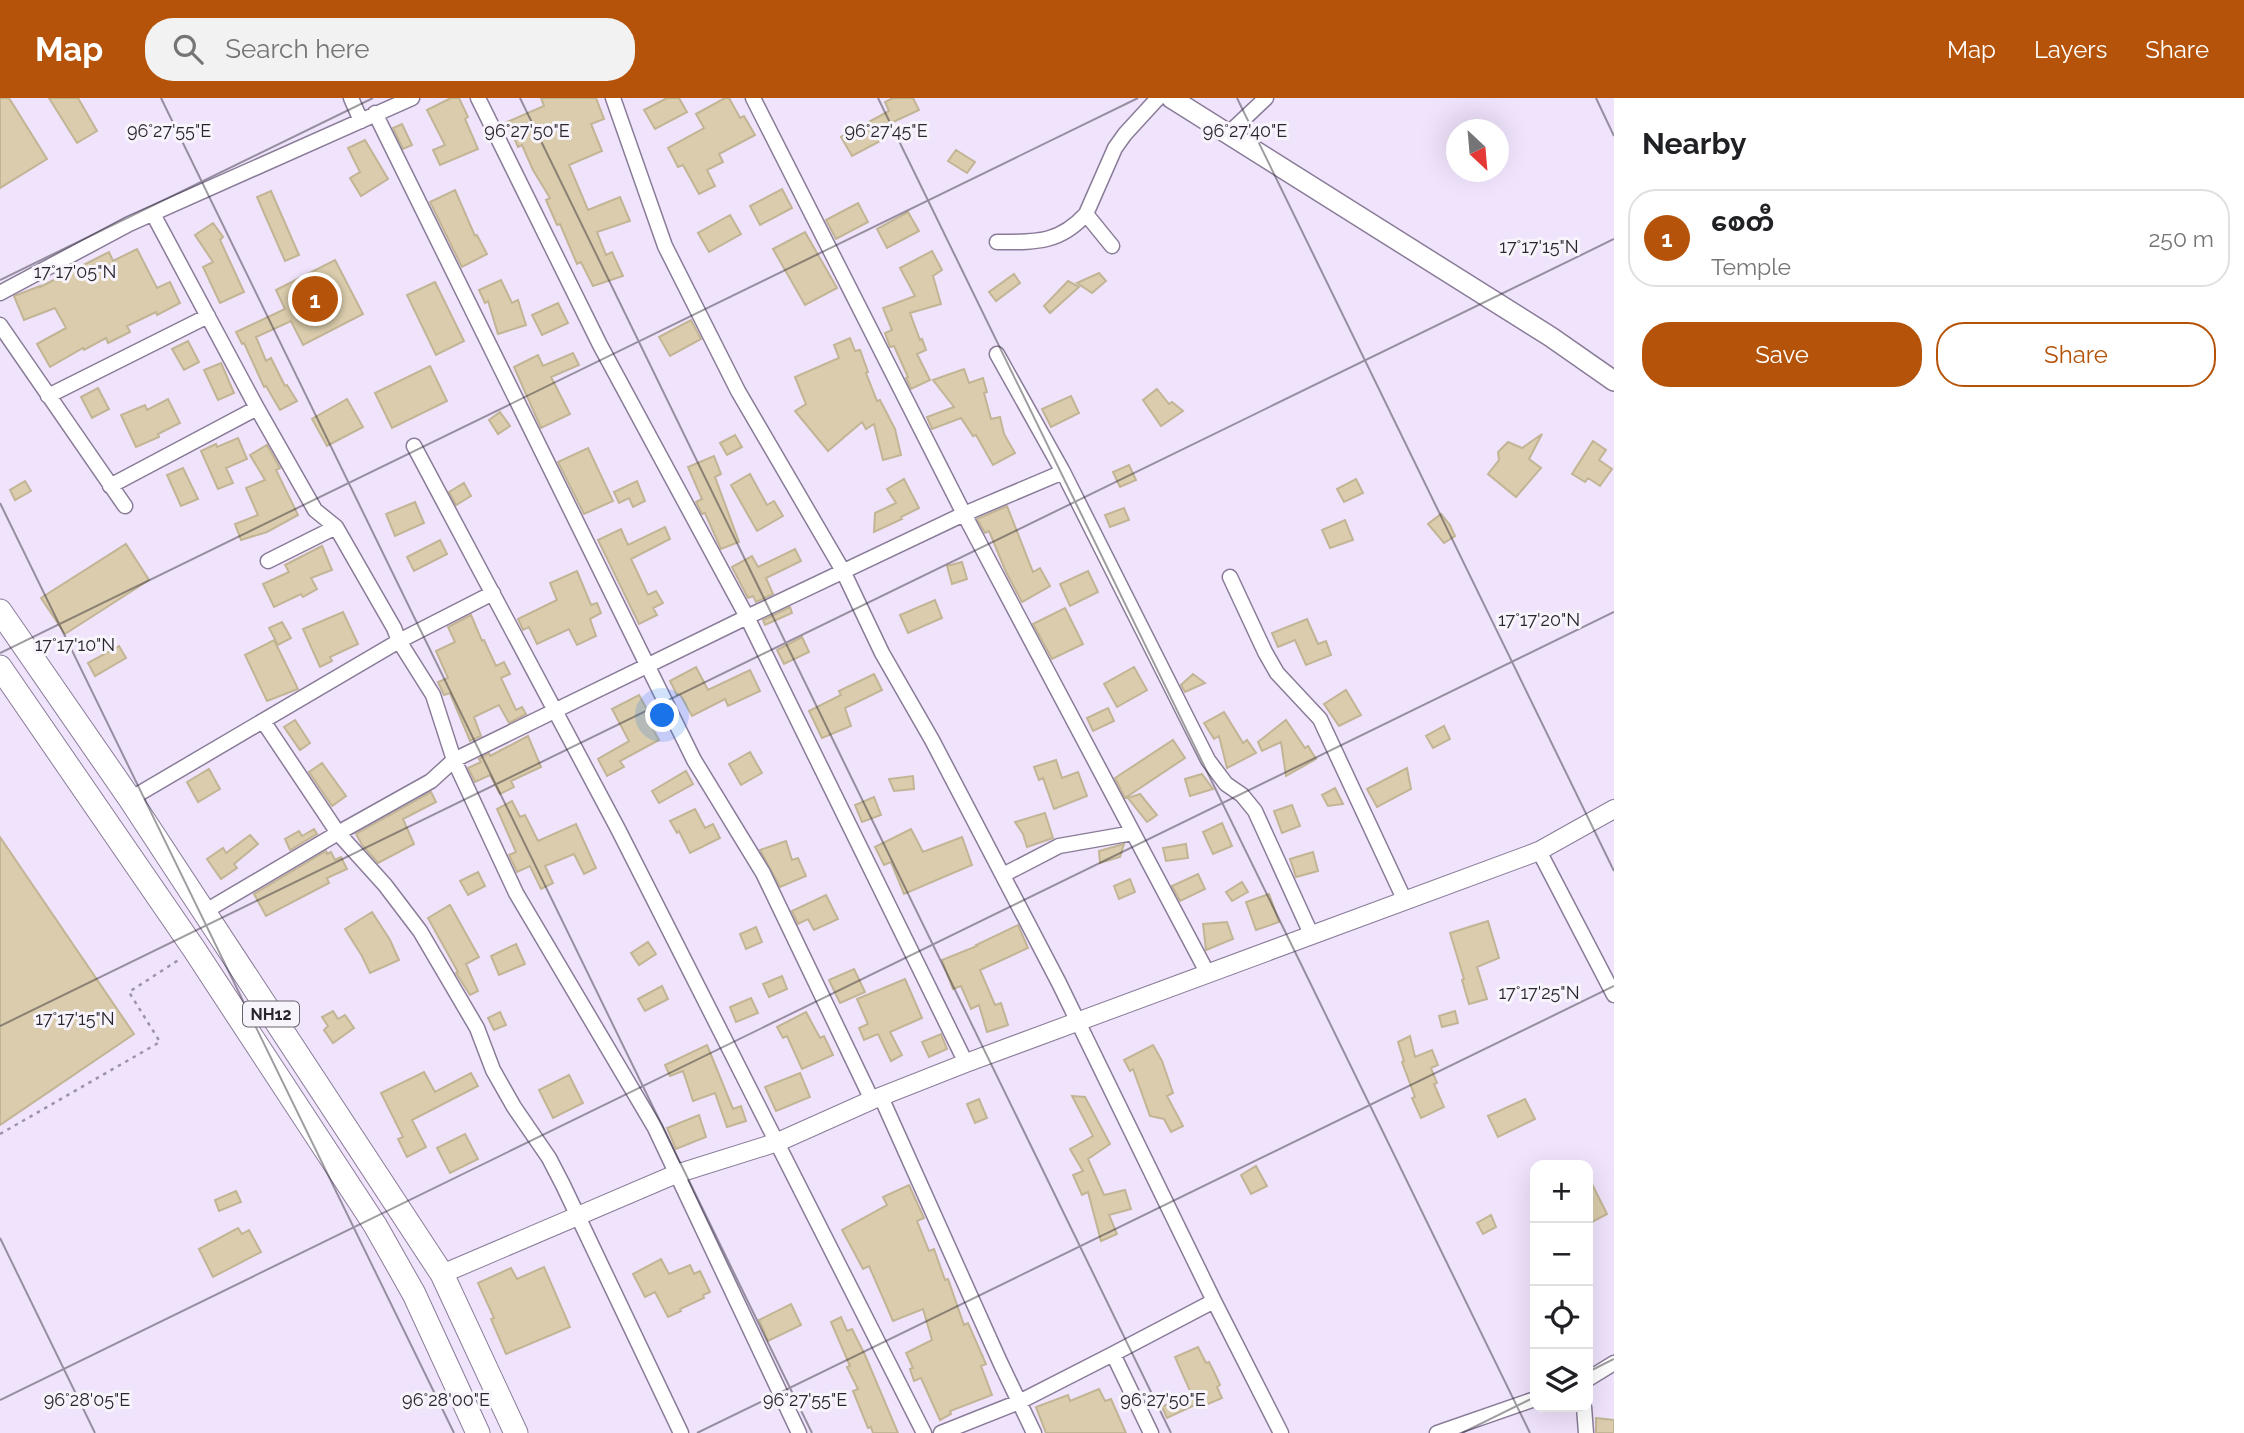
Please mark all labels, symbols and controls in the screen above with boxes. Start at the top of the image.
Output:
search box [145,18,635,81]
text: Map [35,30,103,69]
icon: search [169,30,207,68]
text: Search here [225,34,370,64]
text: Map [1947,35,1996,64]
text: Layers [2034,35,2107,64]
text: Share [2145,35,2209,64]
north arrow [1446,119,1509,182]
text: 96°27'55"E [127,120,211,141]
text: 96°27'50"E [484,120,570,141]
text: 96°27'45"E [844,120,928,141]
text: 96°27'40"E [1203,120,1287,141]
text: Nearby [1642,126,1746,161]
text: စေတီ [1711,207,1774,237]
text: 1 [1661,225,1673,252]
text: 250 m [2148,225,2214,252]
text: 17°17'15"N [1499,236,1579,257]
text: Temple [1711,253,1791,280]
text: 17°17'05"N [34,261,116,282]
pin: 1 [292,273,338,325]
button: Save [1642,322,1922,387]
button: Share [1936,322,2216,387]
text: 17°17'20"N [1498,609,1580,630]
text: 17°17'10"N [35,634,115,655]
your location [645,698,679,732]
text: 17°17'25"N [1498,982,1580,1003]
road number: NH12 [243,1002,299,1026]
text: 17°17'15"N [35,1008,115,1029]
map controls [1530,1160,1593,1412]
button: + [1530,1160,1593,1223]
button: − [1530,1223,1593,1286]
button: locate [1530,1286,1593,1349]
button: layers [1530,1349,1593,1412]
text: 96°28'05"E [44,1389,130,1410]
text: 96°28'00"E [402,1389,490,1410]
text: 96°27'55"E [763,1389,847,1410]
text: 96°27'50"E [1120,1389,1206,1410]

